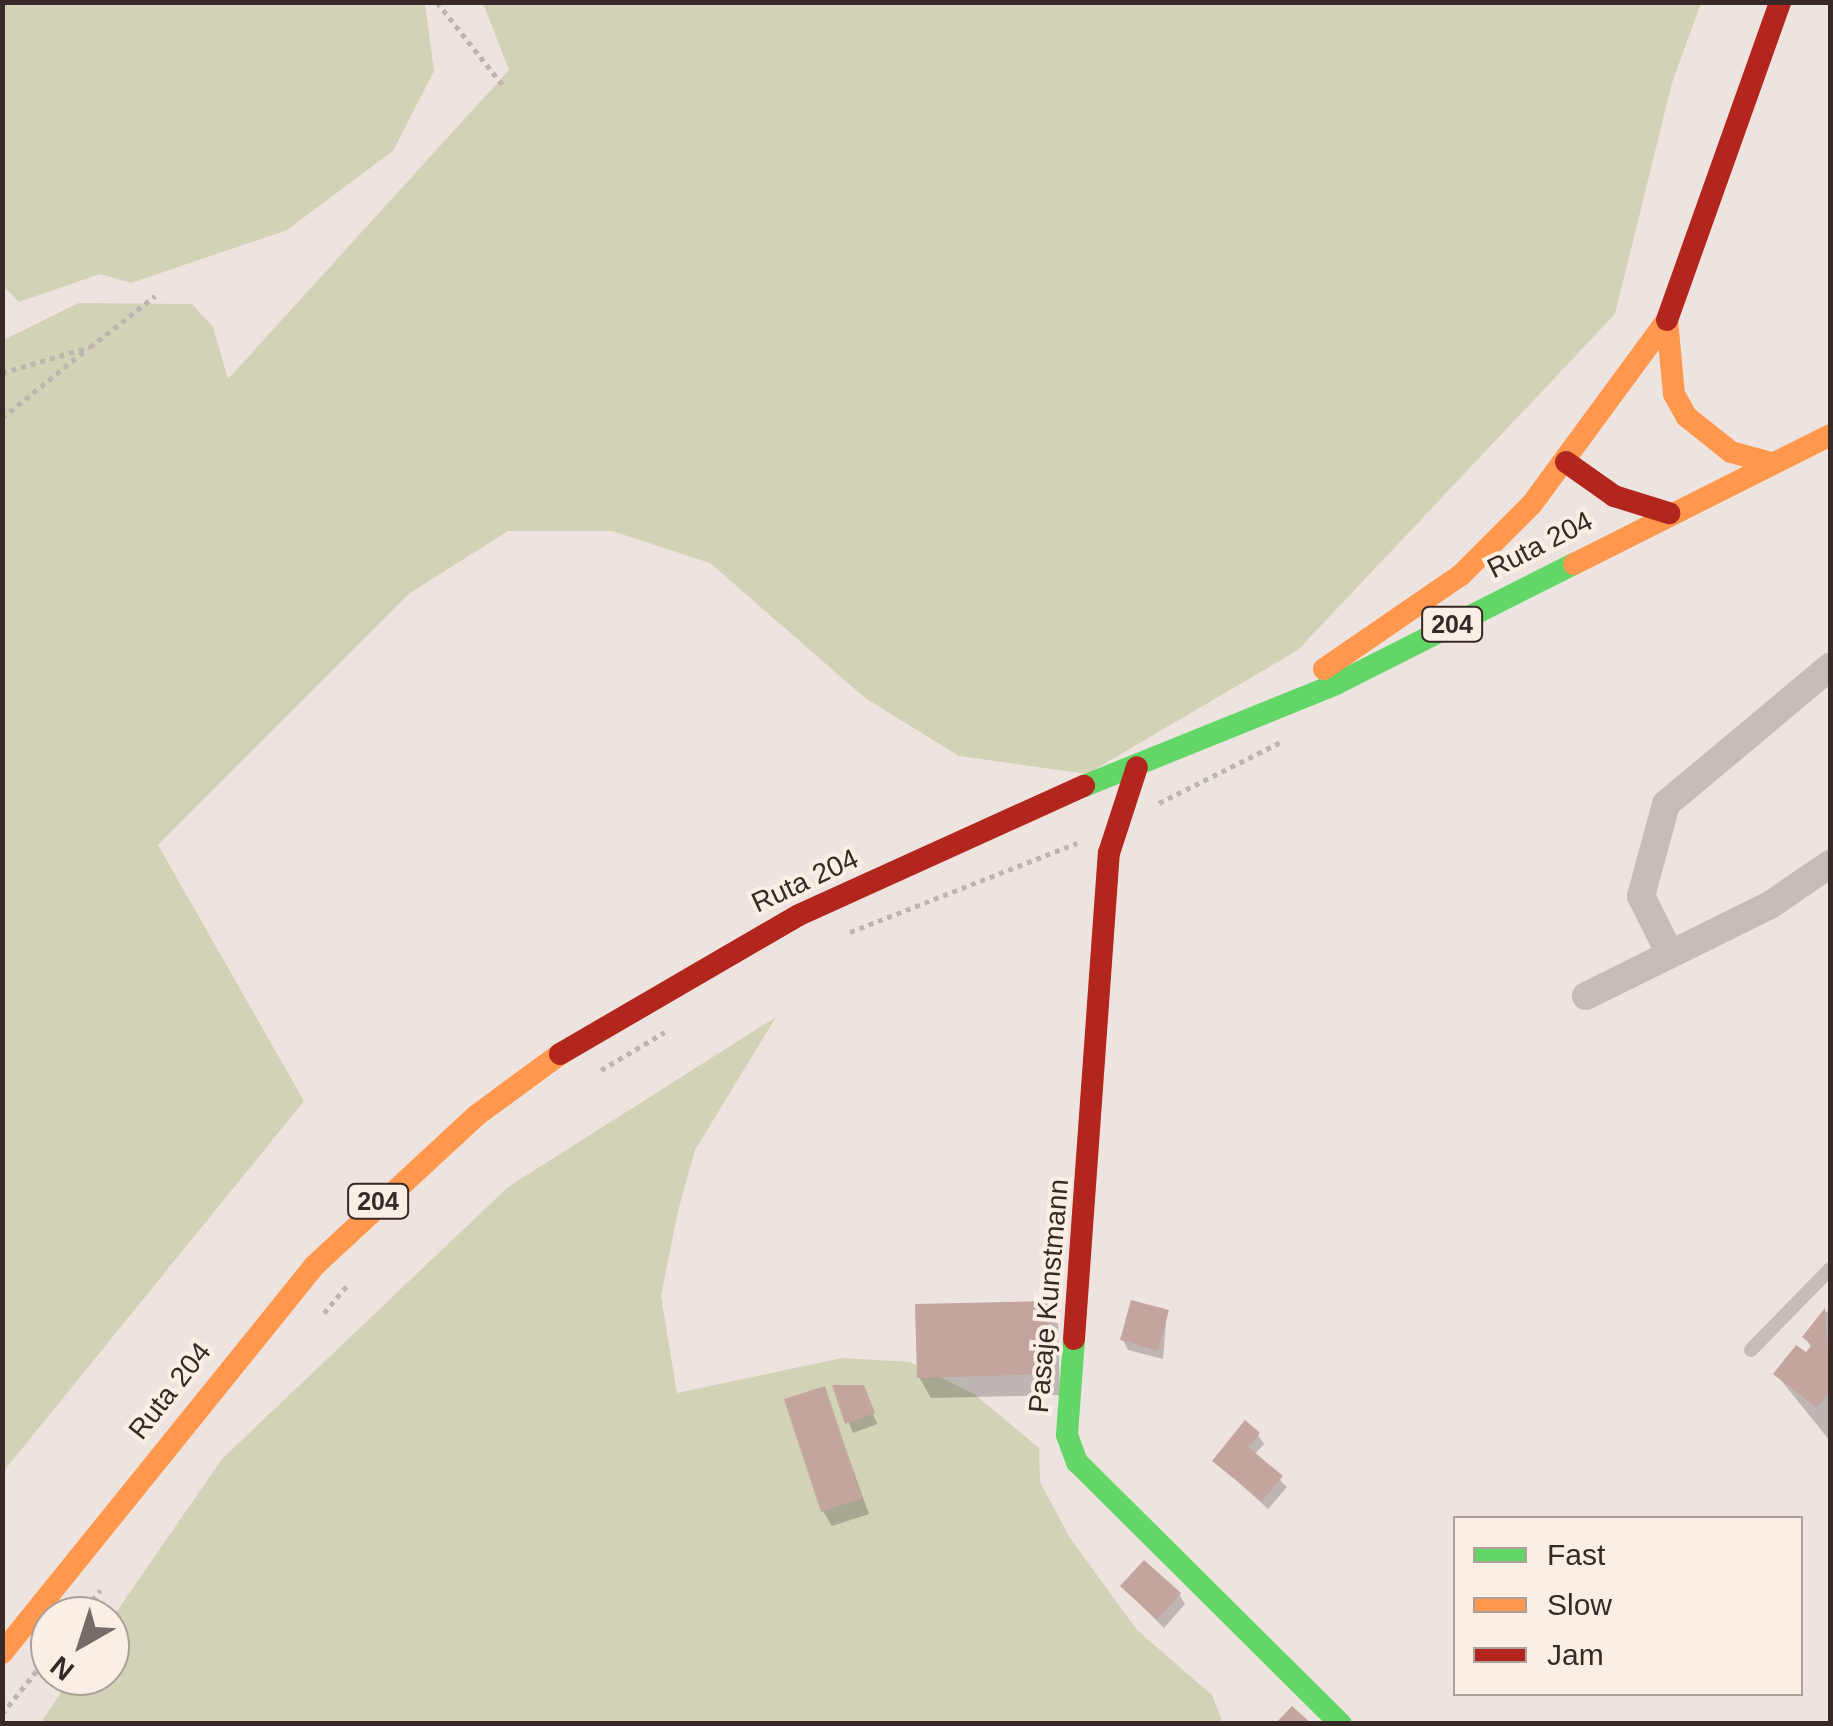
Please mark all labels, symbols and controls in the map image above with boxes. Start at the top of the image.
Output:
street label: Ruta 204 [1482,504,1598,586]
road number: 204 [1420,604,1484,644]
street label: Ruta 204 [746,842,864,920]
street label: Pasaje Kunstmann [1022,1177,1076,1415]
road number: 204 [346,1181,410,1221]
street label: Ruta 204 [122,1336,218,1446]
legend [1453,1516,1803,1696]
text: Fast [1547,1538,1605,1571]
text: Slow [1547,1588,1612,1621]
north arrow [30,1596,130,1696]
text: Jam [1547,1638,1604,1671]
text: N [44,1650,80,1687]

